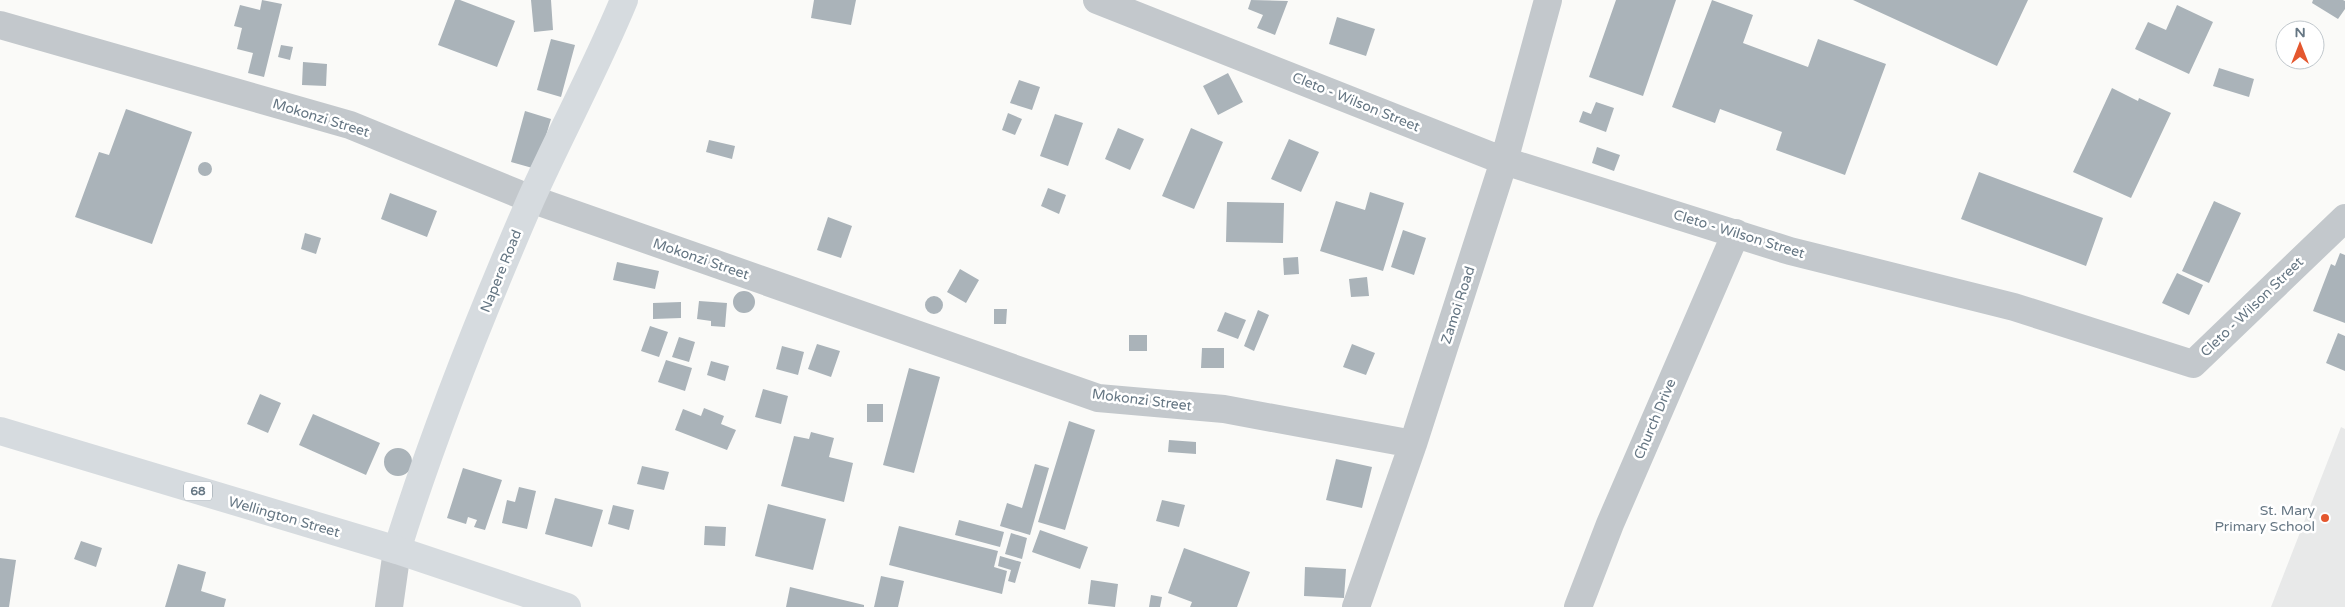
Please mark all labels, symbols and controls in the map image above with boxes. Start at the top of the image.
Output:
north arrow [2275,20,2325,70]
text: N [2294,24,2306,41]
street label: Cleto - Wilson Street [1290,69,1423,136]
street label: Mokonzi Street [270,95,372,141]
street label: Cleto - Wilson Street [1671,206,1807,262]
street label: Napere Road [477,227,525,315]
street label: Mokonzi Street [651,235,752,284]
street label: Cleto - Wilson Street [2197,253,2307,360]
street label: Zamoi Road [1437,264,1479,346]
street label: Church Drive [1630,376,1680,462]
street label: Mokonzi Street [1091,385,1194,415]
road number: 68 [184,482,212,501]
street label: Wellington Street [226,493,342,541]
place label: St. Mary Primary School [2214,502,2315,535]
marker: St. Mary Primary School [2319,512,2331,524]

